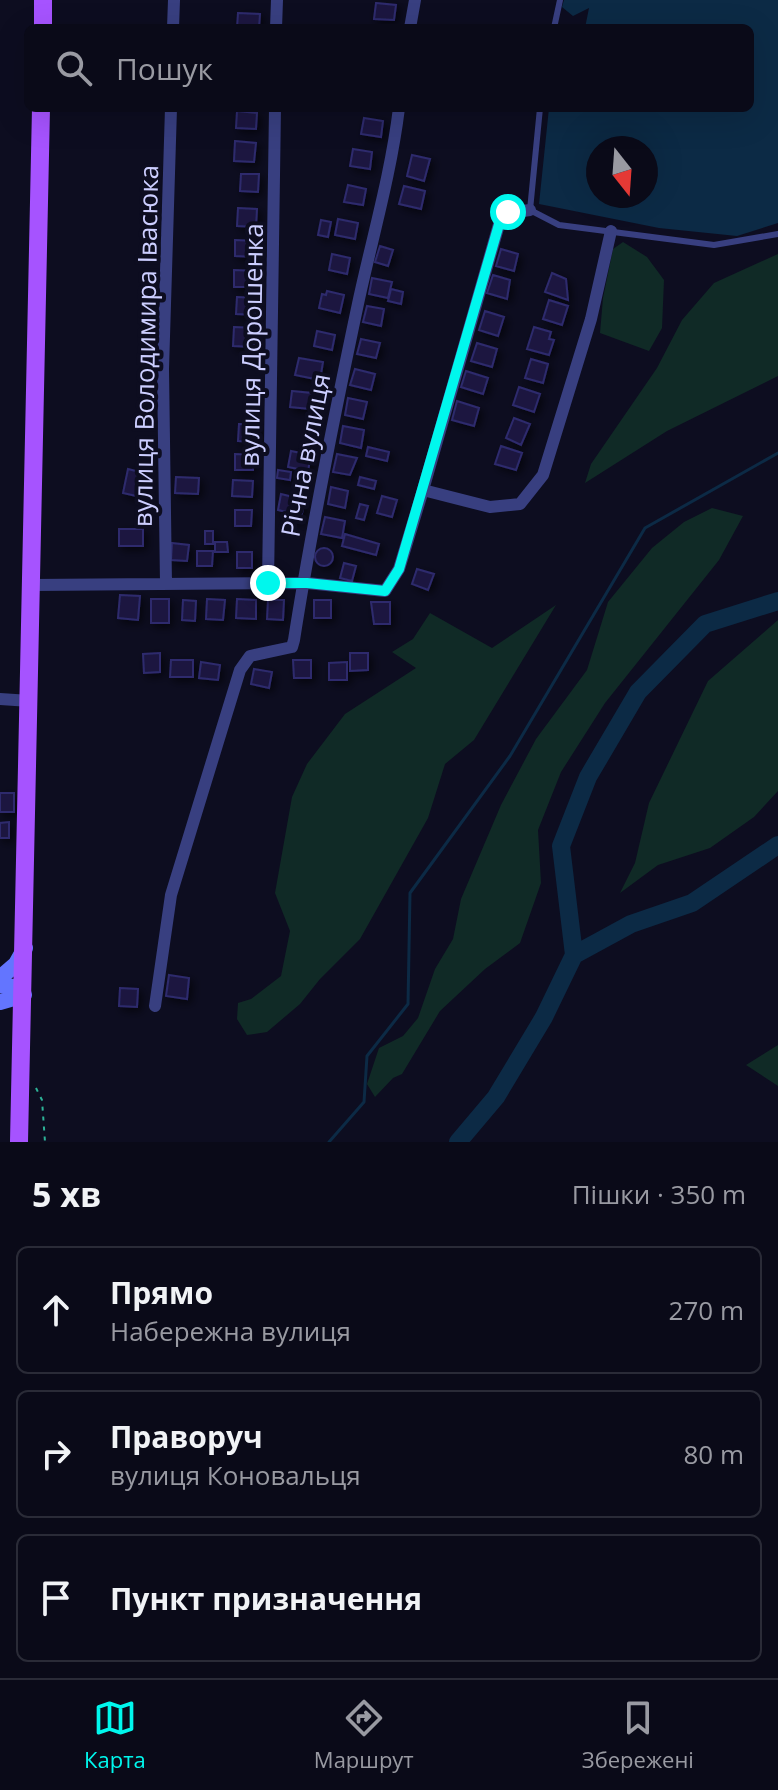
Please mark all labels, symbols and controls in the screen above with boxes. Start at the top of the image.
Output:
search box [24,24,754,112]
icon: search [52,46,96,90]
text: Пошук [116,48,213,89]
north arrow [586,136,658,208]
street label: вулиця Володимира Івасюка [124,164,166,528]
route start [490,194,526,230]
street label: вулиця Дорошенка [231,223,271,467]
street label: Річна вулиця [272,370,338,540]
route end [250,565,286,601]
text: 5 хв [32,1171,101,1217]
text: Пішки · 350 m [572,1176,746,1212]
text: Прямо [110,1272,213,1313]
icon: ahead [34,1288,78,1332]
text: 270 m [669,1292,744,1328]
text: Набережна вулиця [110,1313,351,1349]
text: Праворуч [110,1416,263,1457]
icon: right [34,1432,78,1476]
text: 80 m [683,1436,744,1472]
text: вулиця Коновальця [110,1457,361,1493]
icon: arrive [34,1576,78,1620]
text: Пункт призначення [110,1578,422,1619]
tab: Карта [84,1696,146,1774]
tab: Маршрут [314,1696,414,1774]
tab: Збережені [582,1696,694,1774]

